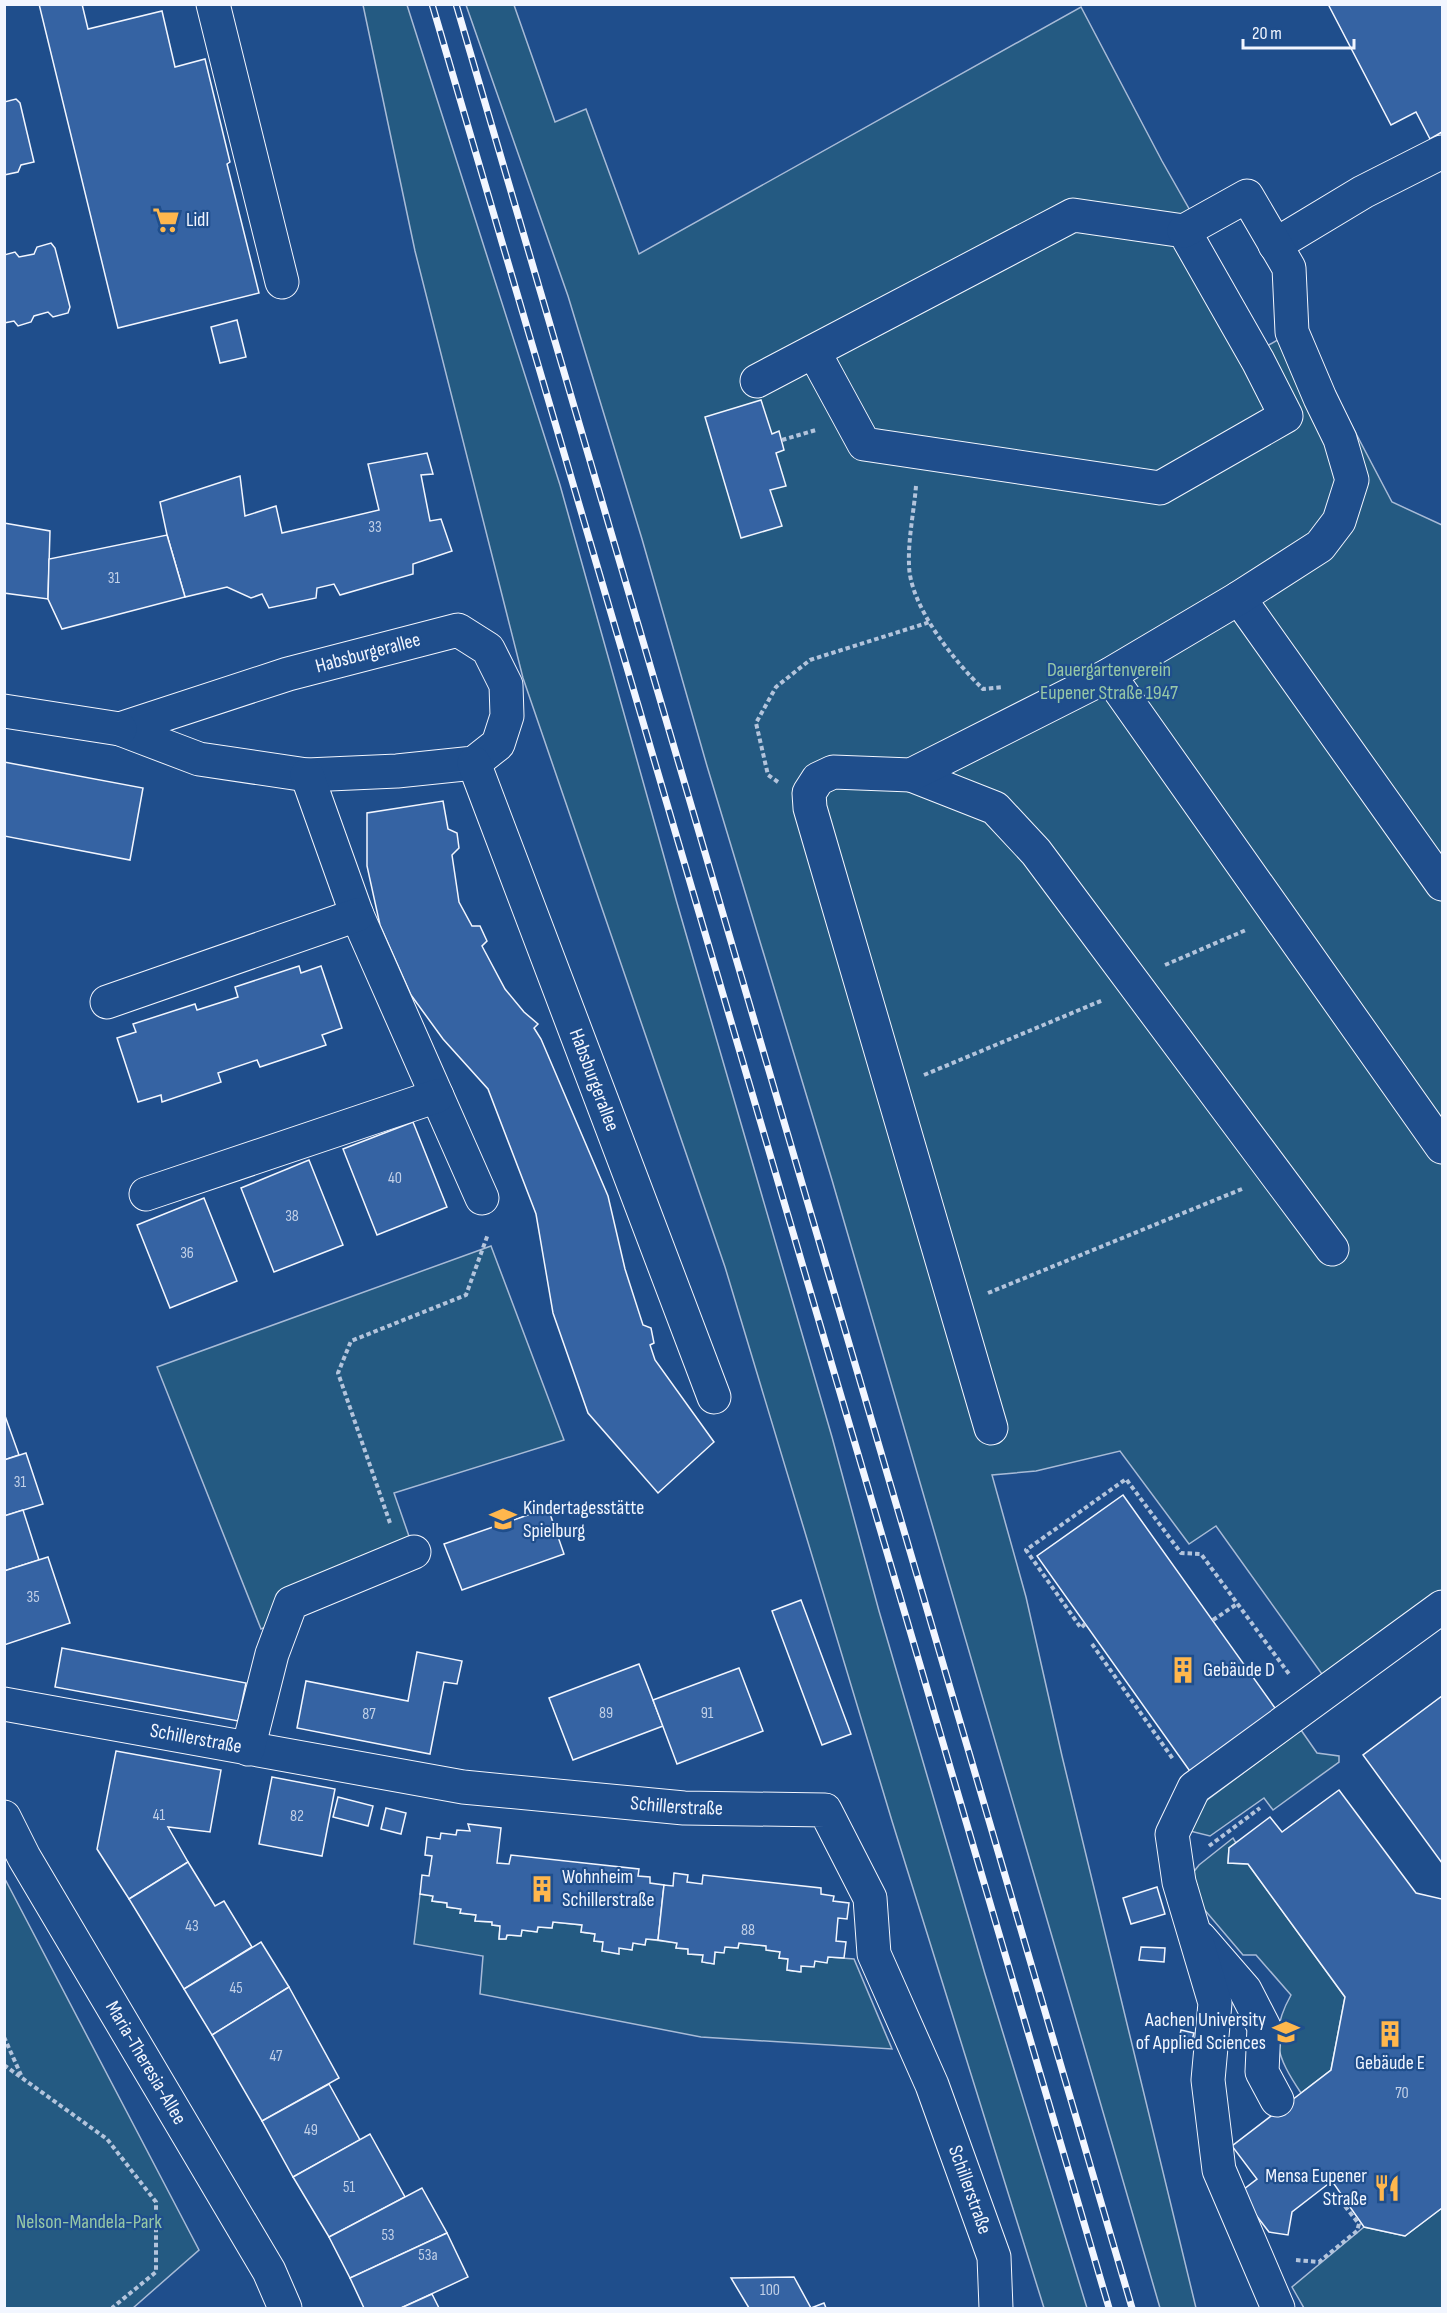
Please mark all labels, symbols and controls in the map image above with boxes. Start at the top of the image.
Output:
scale bar [1243,12,1354,50]
text: 20 m [1252,23,1282,44]
supermarket icon: Lidl [151,205,181,235]
place label: Lidl [186,208,209,232]
house number: 33 [368,518,382,537]
house number: 31 [108,569,121,588]
street label: Habsburgerallee [313,627,423,679]
park label: Dauergartenverein Eupener Straße 1947 [1040,658,1178,705]
street label: Habsburgerallee [564,1025,624,1135]
house number: 40 [388,1169,402,1188]
house number: 38 [285,1207,299,1226]
house number: 36 [180,1244,194,1263]
house number: 31 [14,1473,27,1492]
place label: Kindertagesstätte Spielburg [523,1496,644,1543]
school or university icon: Kindertagesstätte Spielburg [488,1504,518,1534]
house number: 35 [26,1588,40,1607]
building icon: Gebäude D [1168,1655,1198,1685]
place label: Gebäude D [1203,1658,1275,1682]
house number: 89 [599,1704,613,1723]
house number: 91 [701,1704,714,1723]
house number: 87 [362,1705,376,1724]
street label: Schillerstraße [148,1719,244,1759]
street label: Schillerstraße [629,1791,723,1821]
house number: 41 [153,1806,166,1825]
house number: 82 [290,1807,304,1826]
place label: Wohnheim Schillerstraße [562,1865,655,1912]
building icon: Wohnheim Schillerstraße [527,1874,557,1904]
house number: 43 [185,1917,199,1936]
house number: 88 [741,1921,755,1940]
house number: 45 [229,1979,243,1998]
street label: Maria-Theresia-Allee [100,1997,192,2129]
place label: Aachen University of Applied Sciences [1136,2008,1266,2055]
school or university icon: Aachen University of Applied Sciences [1271,2017,1301,2047]
building icon: Gebäude E [1375,2019,1405,2049]
house number: 47 [270,2047,283,2066]
place label: Gebäude E [1355,2051,1425,2075]
house number: 70 [1395,2084,1409,2103]
house number: 49 [304,2121,318,2140]
street label: Schillerstraße [943,2142,997,2237]
place label: Mensa Eupener Straße [1265,2164,1367,2211]
restaurant icon: Mensa Eupener Straße [1372,2173,1402,2203]
house number: 51 [343,2178,355,2197]
park label: Nelson-Mandela-Park [16,2210,162,2234]
house number: 53 [381,2226,395,2245]
house number: 53a [418,2246,438,2265]
house number: 100 [760,2281,780,2300]

